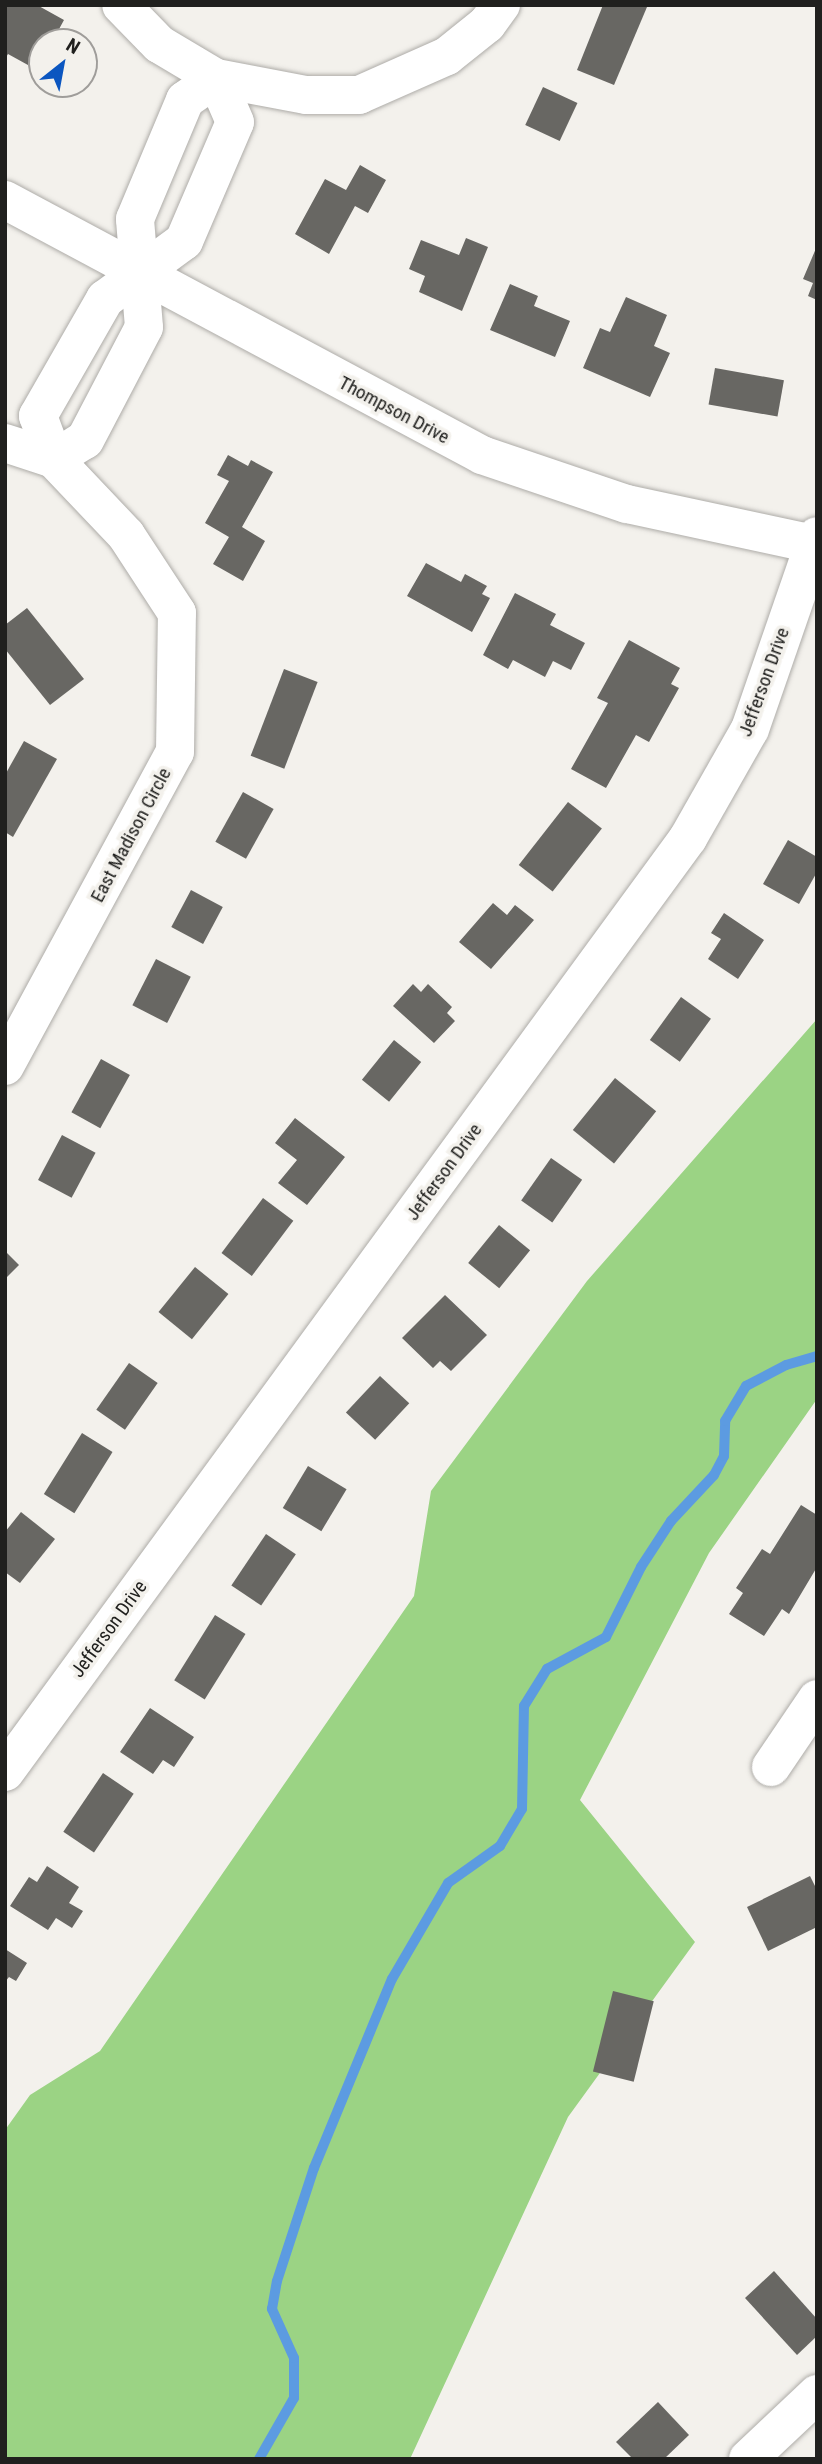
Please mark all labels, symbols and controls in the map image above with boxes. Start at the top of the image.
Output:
north arrow [28,28,98,98]
text: N [62,33,84,59]
street label: Thompson Drive [335,371,453,449]
street label: Jefferson Drive [734,624,794,740]
street label: East Madison Circle [86,764,176,906]
street label: Jefferson Drive [401,1119,487,1225]
street label: Jefferson Drive [66,1576,152,1682]

